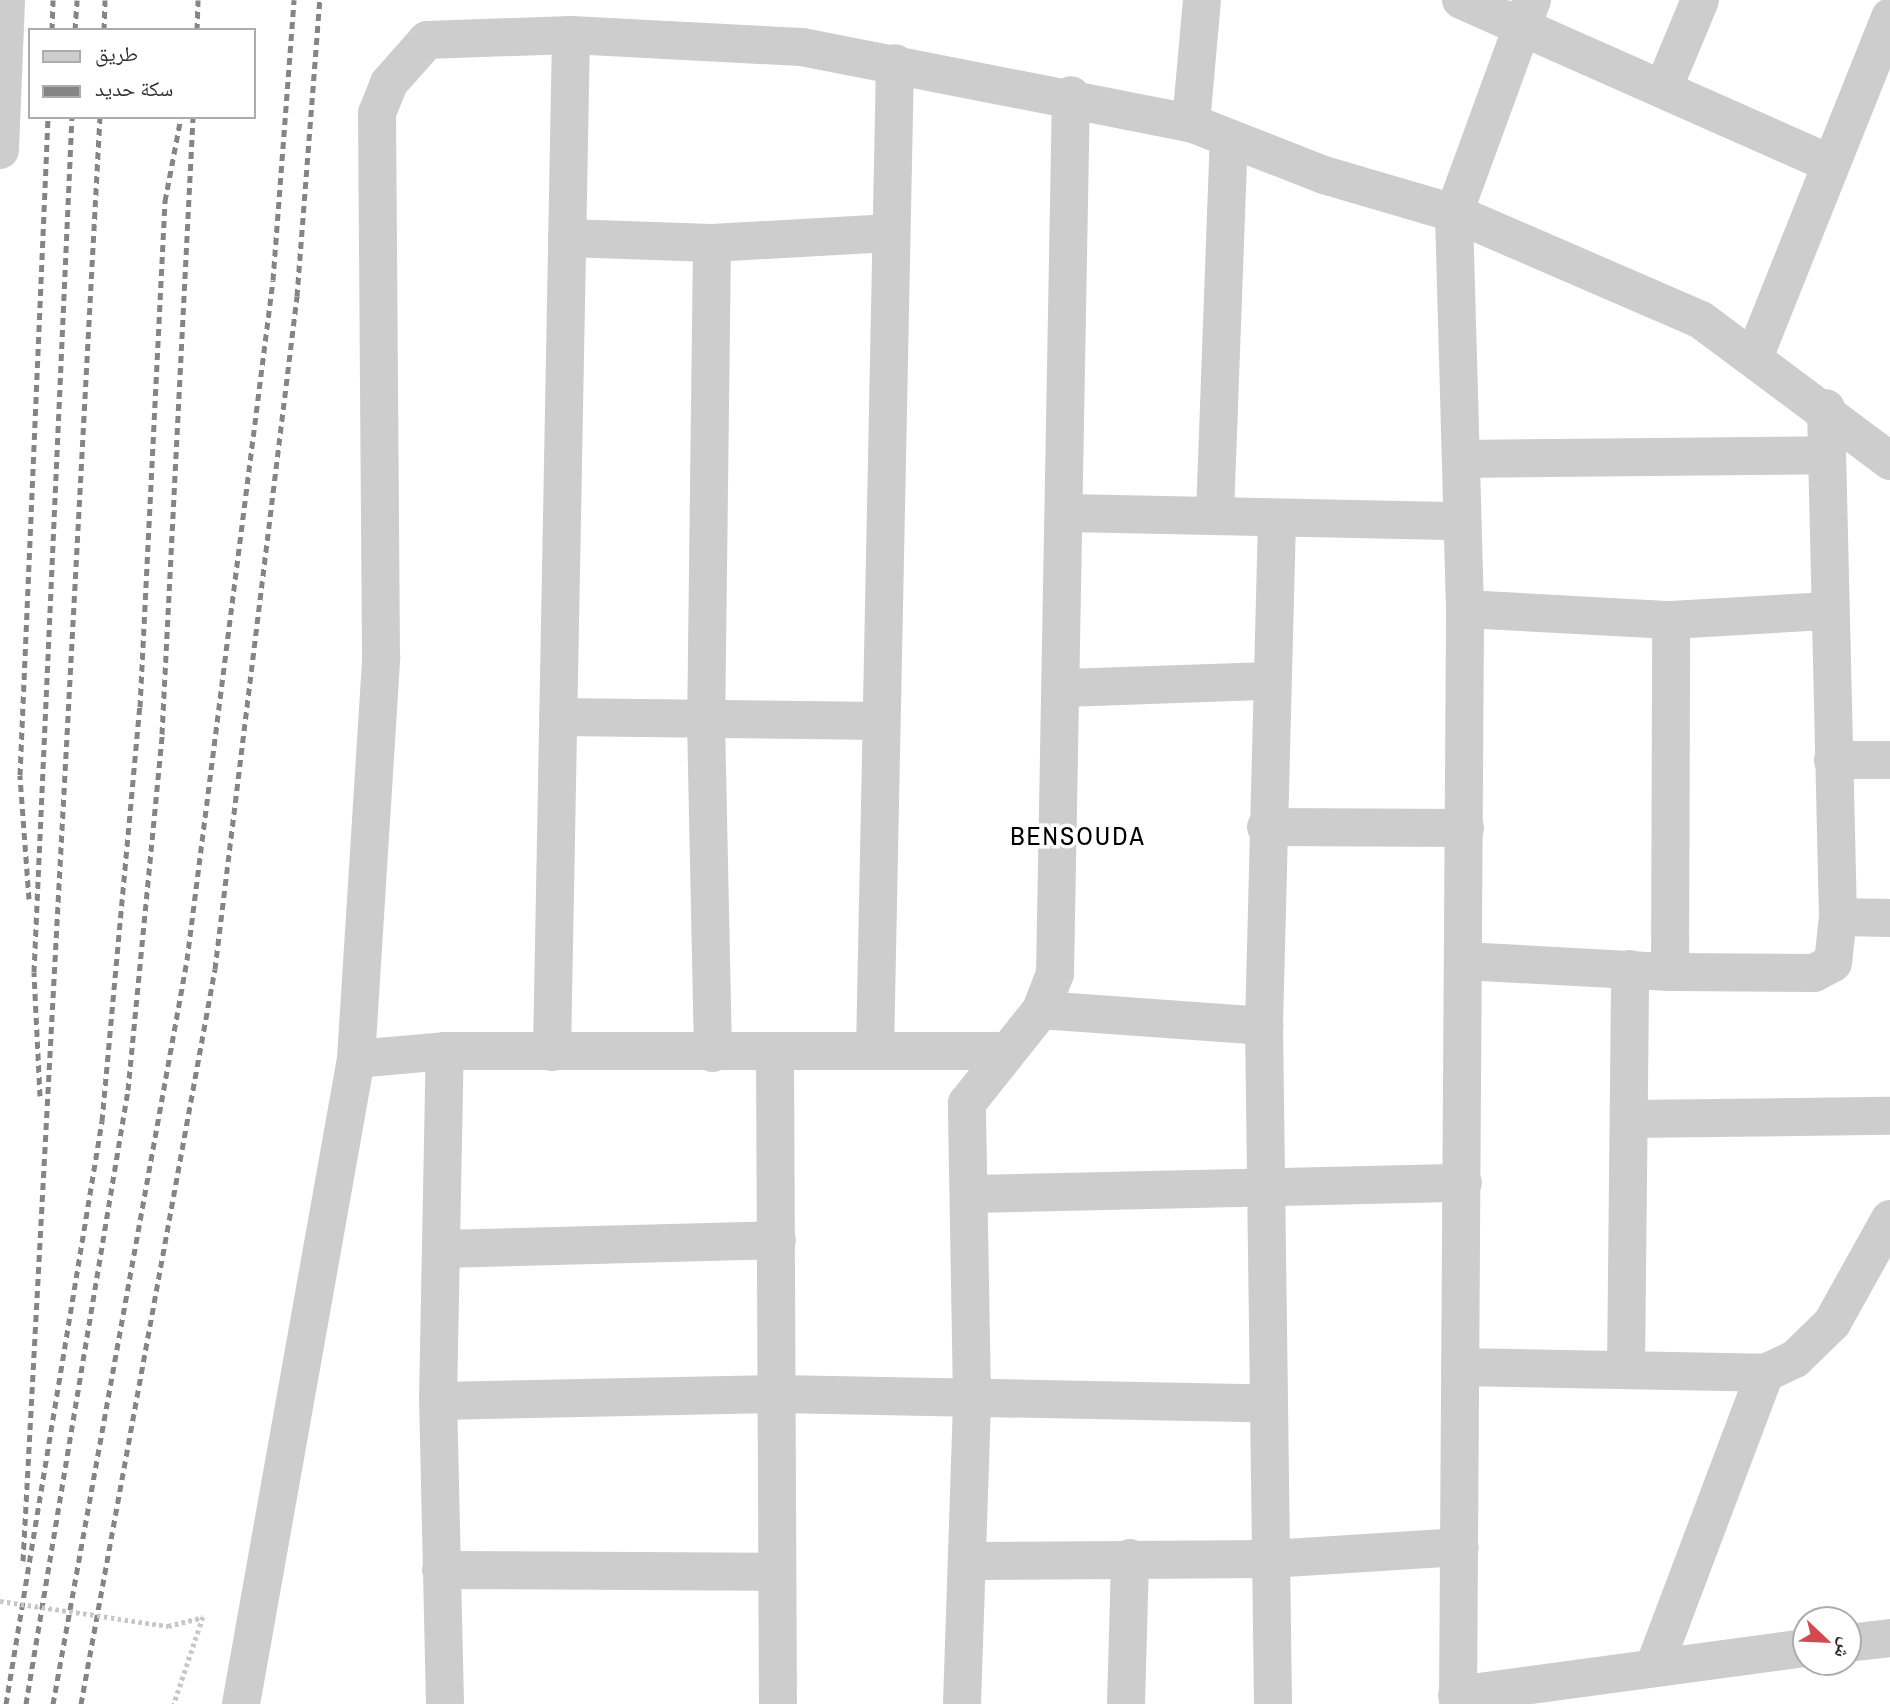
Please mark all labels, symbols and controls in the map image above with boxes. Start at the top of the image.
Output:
legend [28,28,256,119]
text: طريق [95,39,138,68]
text: سكة حديد [95,74,173,103]
district label: BENSOUDA [1011,820,1145,852]
north arrow [1792,1606,1862,1676]
text: ش [1829,1634,1860,1663]

